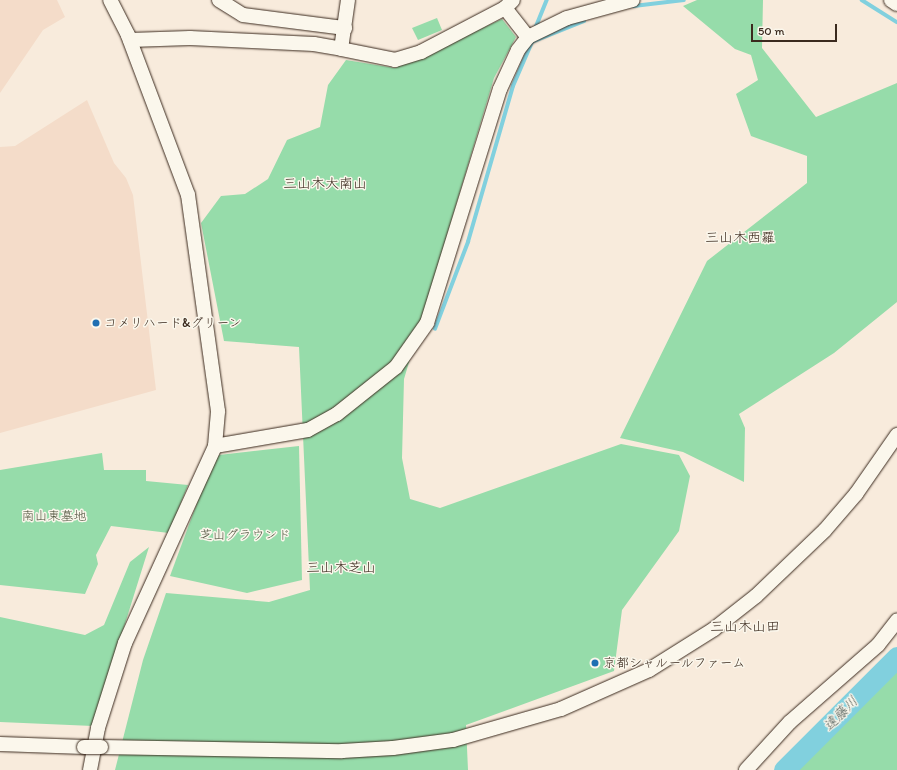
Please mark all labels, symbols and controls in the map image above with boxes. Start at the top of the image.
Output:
scale bar [753,16,839,42]
text: 50 m [758,24,784,38]
district label: 三山木大南山 [283,176,367,192]
district label: 三山木西羅 [705,230,775,246]
place label: コメリハード&グリーン [104,315,242,331]
marker: コメリハード&グリーン [91,318,101,328]
park label: 南山東墓地 [22,508,86,524]
park label: 芝山グラウンド [200,527,290,543]
district label: 三山木芝山 [306,560,376,576]
district label: 三山木山田 [710,619,780,635]
place label: 京都シャルールファーム [603,655,747,671]
marker: 京都シャルールファーム [590,658,600,668]
water label: 遠藤川 [820,693,862,735]

